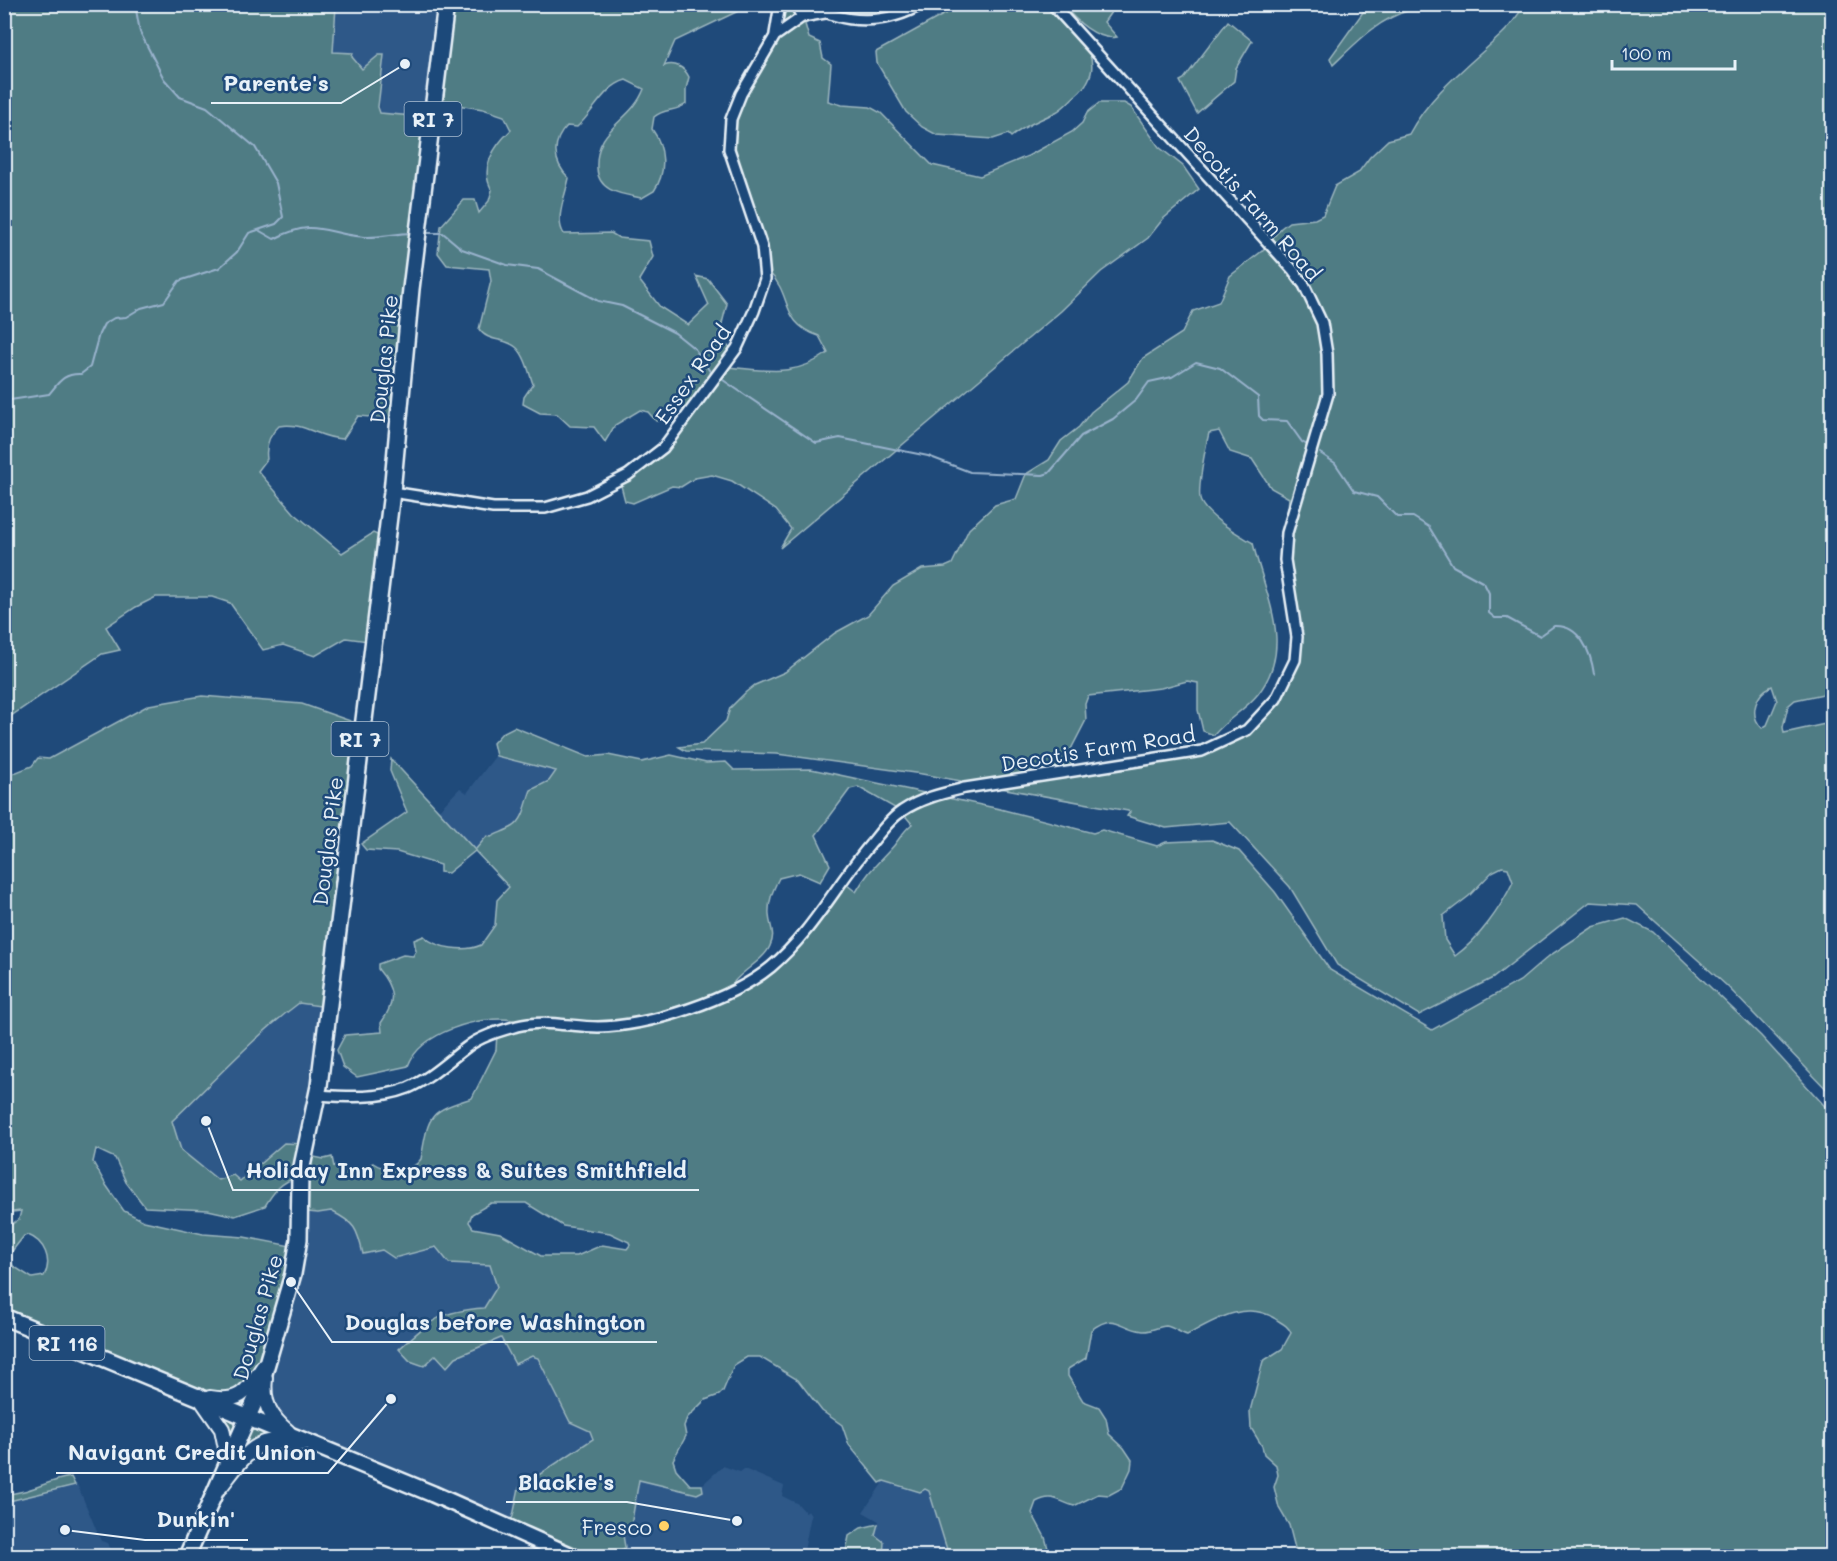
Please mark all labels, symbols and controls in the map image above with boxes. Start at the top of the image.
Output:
scale bar [1612,33,1735,71]
text: 100 m [1621,41,1671,65]
callout: Parente's [211,63,341,103]
text: Parente's [223,68,329,97]
road number: RI 7 [404,102,462,136]
street label: Decotis Farm Road [1179,120,1327,286]
street label: Douglas Pike [363,293,403,425]
street label: Essex Road [648,319,736,429]
street label: Decotis Farm Road [999,719,1197,777]
road number: RI 7 [332,722,388,756]
street label: Douglas Pike [306,775,348,907]
callout: Holiday Inn Express & Suites Smithfield [233,1150,699,1190]
text: Holiday Inn Express & Suites Smithfield [245,1155,687,1184]
street label: Douglas Pike [226,1251,288,1383]
callout: Douglas before Washington [332,1302,657,1342]
text: Douglas before Washington [345,1307,645,1336]
road number: RI 116 [29,1326,104,1360]
callout: Navigant Credit Union [56,1433,328,1473]
text: Navigant Credit Union [68,1437,316,1466]
callout: Blackie's [506,1462,627,1502]
text: Blackie's [518,1467,614,1496]
callout: Dunkin' [145,1500,248,1540]
text: Dunkin' [157,1504,235,1533]
place label: Fresco [582,1513,652,1540]
marker: Fresco [657,1519,671,1533]

